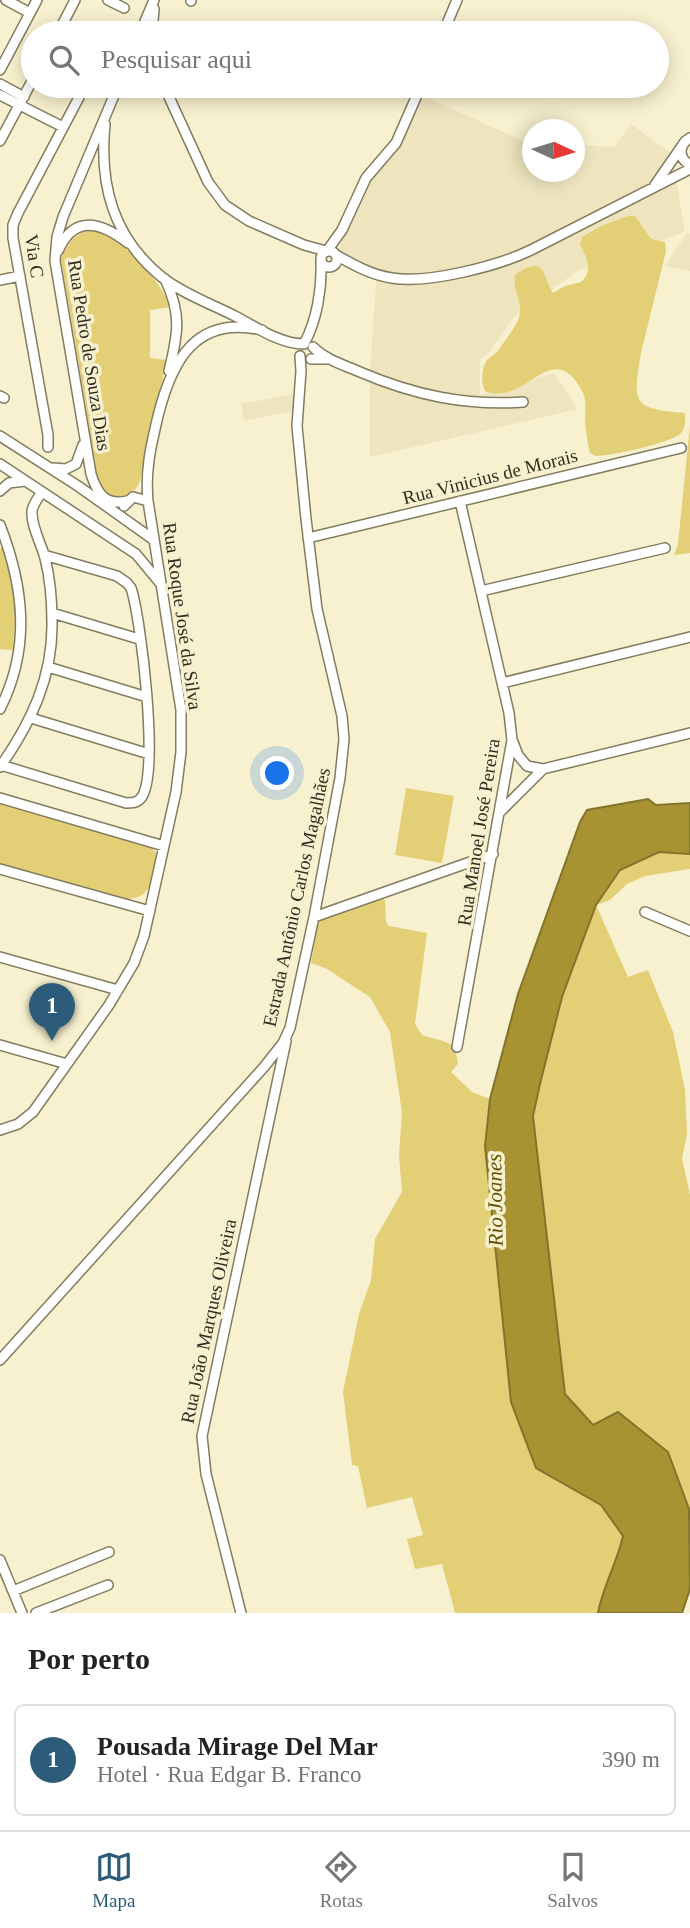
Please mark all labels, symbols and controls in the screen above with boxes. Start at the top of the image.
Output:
search box [21,21,669,98]
icon: search [45,41,83,79]
text: Pesquisar aqui [101,45,252,74]
north arrow [522,119,585,182]
street label: Via C [21,233,48,279]
street label: Rua Pedro de Souza Dias [64,258,115,452]
street label: Rua Vinicius de Morais [400,445,580,508]
street label: Rua Roque José da Silva [159,521,206,712]
street label: Rua Manoel José Pereira [453,736,504,927]
your location [260,756,294,790]
street label: Estrada Antônio Carlos Magalhães [259,766,334,1029]
pin: 1 [29,983,75,1041]
water label: Rio Joanes [482,1153,508,1248]
street label: Rua João Marques Oliveira [177,1216,241,1425]
text: Por perto [28,1642,150,1675]
text: Pousada Mirage Del Mar [97,1732,378,1761]
text: 1 [47,1747,59,1772]
text: 390 m [602,1747,660,1772]
text: Hotel · Rua Edgar B. Franco [97,1762,361,1787]
tab: Mapa [92,1848,135,1912]
tab: Rotas [320,1848,363,1912]
tab: Salvos [547,1848,598,1912]

